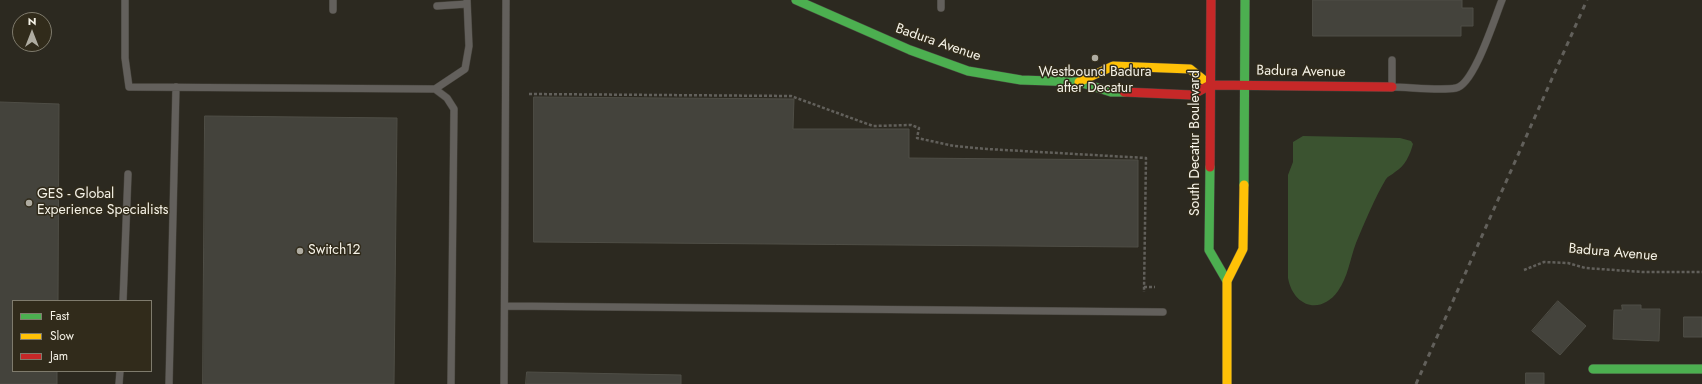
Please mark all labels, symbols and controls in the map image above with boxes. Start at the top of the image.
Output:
north arrow [12,12,52,52]
text: N [28,13,36,29]
street label: Badura Avenue [893,21,983,65]
marker: Westbound Badura after Decatur [1090,53,1100,63]
street label: Badura Avenue [1256,63,1346,81]
place label: Westbound Badura after Decatur [1039,65,1151,98]
street label: South Decatur Boulevard [1188,70,1204,216]
place label: GES - Global Experience Specialists [37,187,168,220]
marker: GES - Global Experience Specialists [24,198,34,208]
street label: Badura Avenue [1568,241,1658,265]
place label: Switch12 [308,243,360,259]
marker: Switch12 [295,246,305,256]
legend [12,300,152,372]
text: Fast [50,307,69,325]
text: Slow [50,327,74,345]
text: Jam [50,347,68,365]

